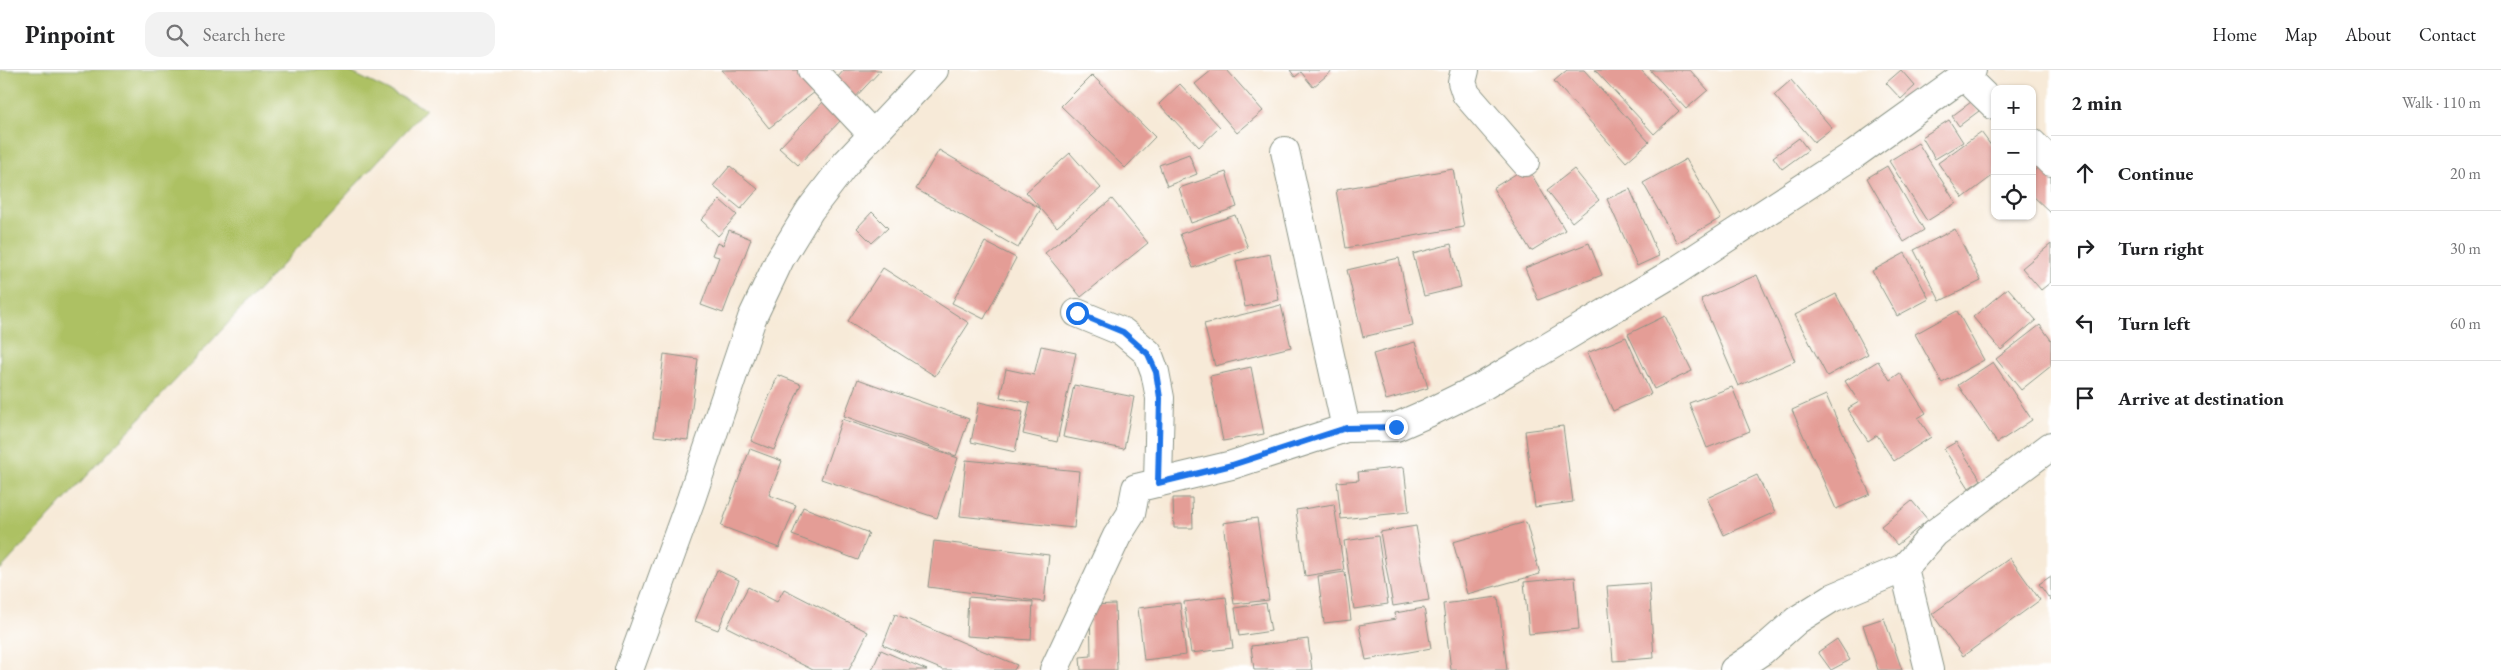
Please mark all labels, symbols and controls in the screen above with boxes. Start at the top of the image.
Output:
search box [145,12,495,57]
text: Pinpoint [25,19,115,50]
icon: search [163,21,191,49]
text: Search here [203,22,285,47]
text: Home [2212,23,2257,46]
text: Map [2285,23,2317,46]
text: About [2345,23,2391,46]
text: Contact [2419,23,2476,46]
map controls [1991,85,2036,220]
button: + [1991,85,2036,130]
text: 2 min [2071,89,2122,116]
text: Walk · 110 m [2402,92,2481,113]
button: − [1991,130,2036,175]
icon: ahead [2071,159,2099,187]
text: Continue [2118,161,2193,186]
text: 20 m [2450,163,2481,184]
button: locate [1991,175,2036,220]
icon: right [2071,234,2099,262]
text: Turn right [2118,236,2204,261]
text: 30 m [2450,238,2481,259]
route start [1066,302,1089,325]
icon: left [2071,309,2099,337]
text: Turn left [2118,311,2190,336]
text: 60 m [2450,313,2481,334]
icon: arrive [2071,384,2099,412]
text: Arrive at destination [2118,386,2284,411]
route end [1385,416,1408,439]

